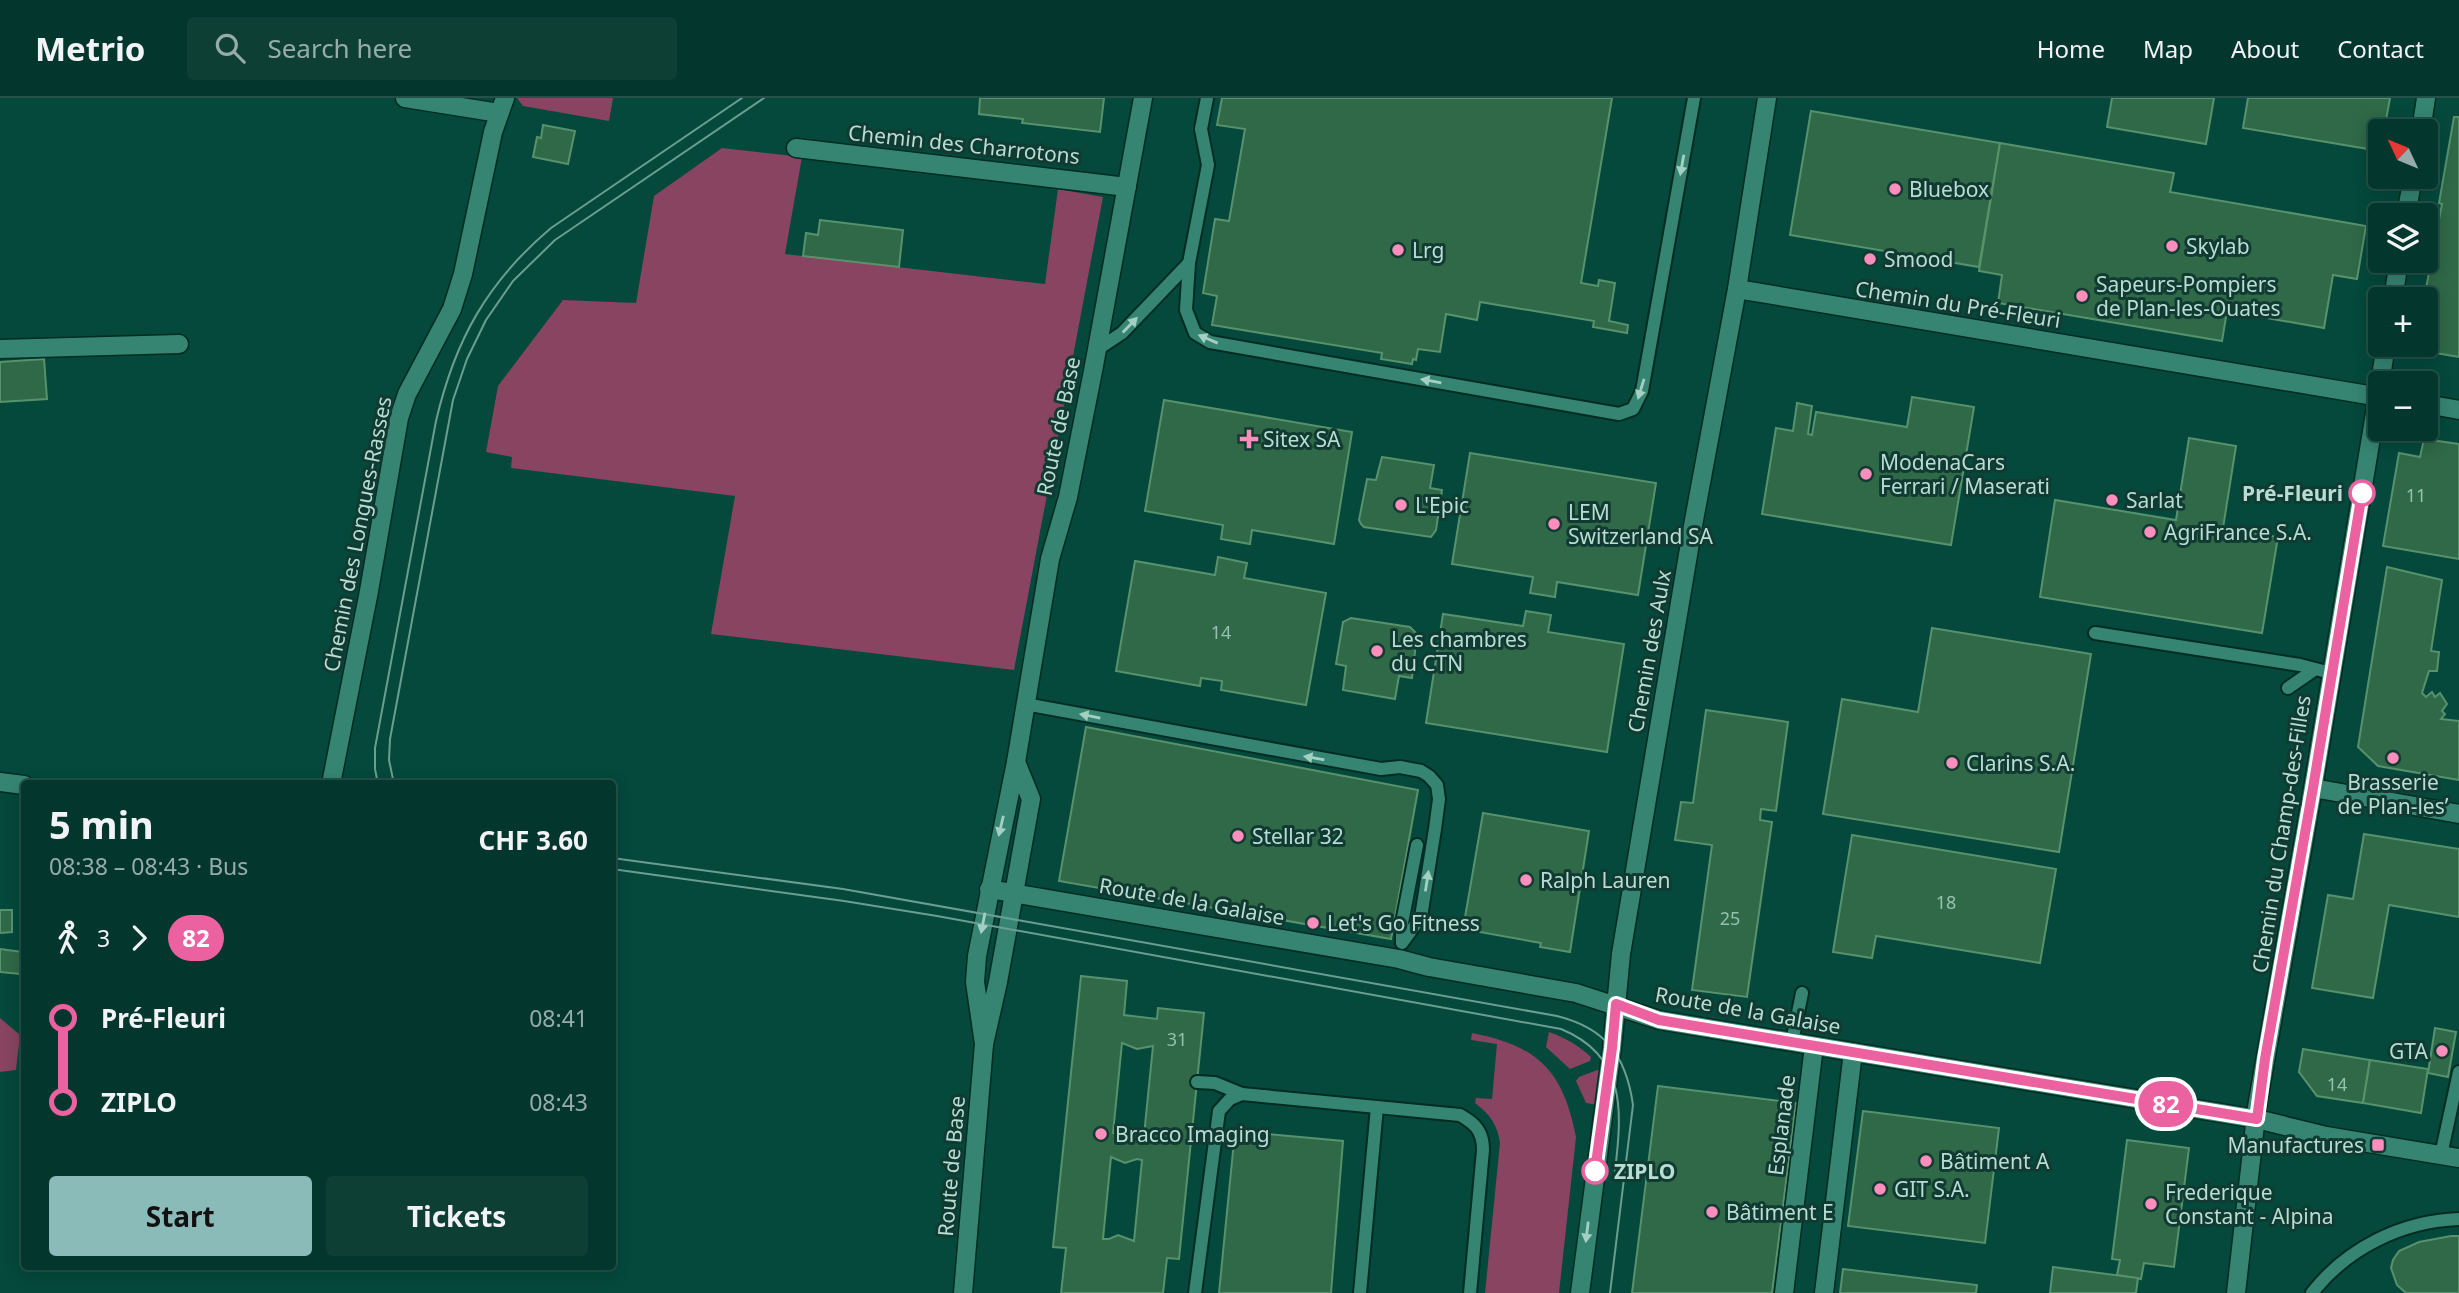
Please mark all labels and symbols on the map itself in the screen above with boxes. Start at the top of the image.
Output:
street label: Chemin des Charrotons [847,118,1081,170]
north arrow [2368,119,2438,189]
one-way arrow [1676,154,1687,176]
place label: Bluebox [1909,175,1989,203]
marker: Bluebox [1887,181,1903,197]
place label: Skylab [2186,232,2250,260]
place label: Lrg [1412,236,1444,264]
marker: Skylab [2164,238,2180,254]
marker: Lrg [1390,242,1406,258]
place label: Smood [1884,245,1954,273]
marker: Smood [1862,251,1878,267]
place label: Sapeurs-Pompiers de Plan-les-Ouates [2096,270,2281,322]
street label: Chemin du Pré-Fleuri [1853,274,2063,334]
marker: Sapeurs-Pompiers de Plan-les-Ouates [2074,288,2090,304]
one-way arrow [1121,317,1137,334]
one-way arrow [1198,333,1218,345]
street label: Route de Base [1030,354,1086,498]
one-way arrow [1420,375,1442,386]
one-way arrow [1635,378,1645,399]
street label: Chemin des Longues-Rasses [317,394,397,674]
place label: Sitex SA [1263,425,1341,453]
marker: Sitex SA [1241,431,1257,447]
place label: ModenaCars Ferrari / Maserati [1880,448,2050,500]
marker: ModenaCars Ferrari / Maserati [1858,466,1874,482]
place label: Pré-Fleuri [2242,479,2343,507]
marker: Pré-Fleuri [2349,480,2375,506]
house number: 11 [2406,483,2426,507]
place label: Sarlat [2126,486,2183,514]
place label: L'Epic [1415,491,1469,519]
marker: Sarlat [2104,492,2120,508]
marker: L'Epic [1393,497,1409,513]
place label: LEM Switzerland SA [1568,498,1714,550]
marker: LEM Switzerland SA [1546,516,1562,532]
place label: AgriFrance S.A. [2164,518,2312,546]
marker: AgriFrance S.A. [2142,524,2158,540]
street label: Chemin des Aulx [1621,567,1677,735]
house number: 14 [1211,620,1231,644]
place label: Les chambres du CTN [1391,625,1527,677]
marker: Les chambres du CTN [1369,643,1385,659]
street label: Chemin du Champ-des-Filles [2245,693,2317,975]
one-way arrow [1079,711,1101,722]
place label: Clarins S.A. [1966,749,2075,777]
marker: Brasserie de Plan-les’ [2385,750,2401,766]
one-way arrow [1303,752,1325,763]
marker: Clarins S.A. [1944,755,1960,771]
place label: Brasserie de Plan-les’ [2338,768,2449,820]
one-way arrow [996,815,1007,837]
place label: Stellar 32 [1252,822,1344,850]
marker: Stellar 32 [1230,828,1246,844]
place label: Ralph Lauren [1540,866,1670,894]
one-way arrow [1421,870,1432,892]
street label: Route de la Galaise [1097,871,1287,931]
marker: Ralph Lauren [1518,872,1534,888]
house number: 18 [1936,890,1956,914]
house number: 25 [1720,906,1740,930]
place label: Let's Go Fitness [1327,909,1480,937]
one-way arrow [977,912,988,934]
marker: Let's Go Fitness [1305,915,1321,931]
street label: Route de la Galaise [1653,980,1843,1040]
house number: 31 [1167,1027,1187,1051]
place label: GTA [2389,1037,2429,1065]
marker: GTA [2434,1043,2450,1059]
house number: 14 [2327,1072,2347,1096]
street label: Esplanade [1761,1073,1801,1177]
line badge: 82 [2134,1081,2198,1127]
street label: Route de Base [931,1094,971,1238]
place label: Bracco Imaging [1115,1120,1270,1148]
marker: Bracco Imaging [1093,1126,1109,1142]
place label: Manufactures [2227,1131,2364,1159]
marker: Manufactures [2370,1137,2386,1153]
place label: Bâtiment A [1940,1147,2050,1175]
marker: Bâtiment A [1918,1153,1934,1169]
place label: ZIPLO [1614,1157,1675,1185]
marker: ZIPLO [1582,1158,1608,1184]
place label: GIT S.A. [1894,1175,1970,1203]
place label: Frederique Constant - Alpina [2165,1178,2334,1230]
marker: GIT S.A. [1872,1181,1888,1197]
marker: Frederique Constant - Alpina [2143,1196,2159,1212]
place label: Bâtiment E [1726,1198,1834,1226]
marker: Bâtiment E [1704,1204,1720,1220]
one-way arrow [1582,1221,1593,1243]

